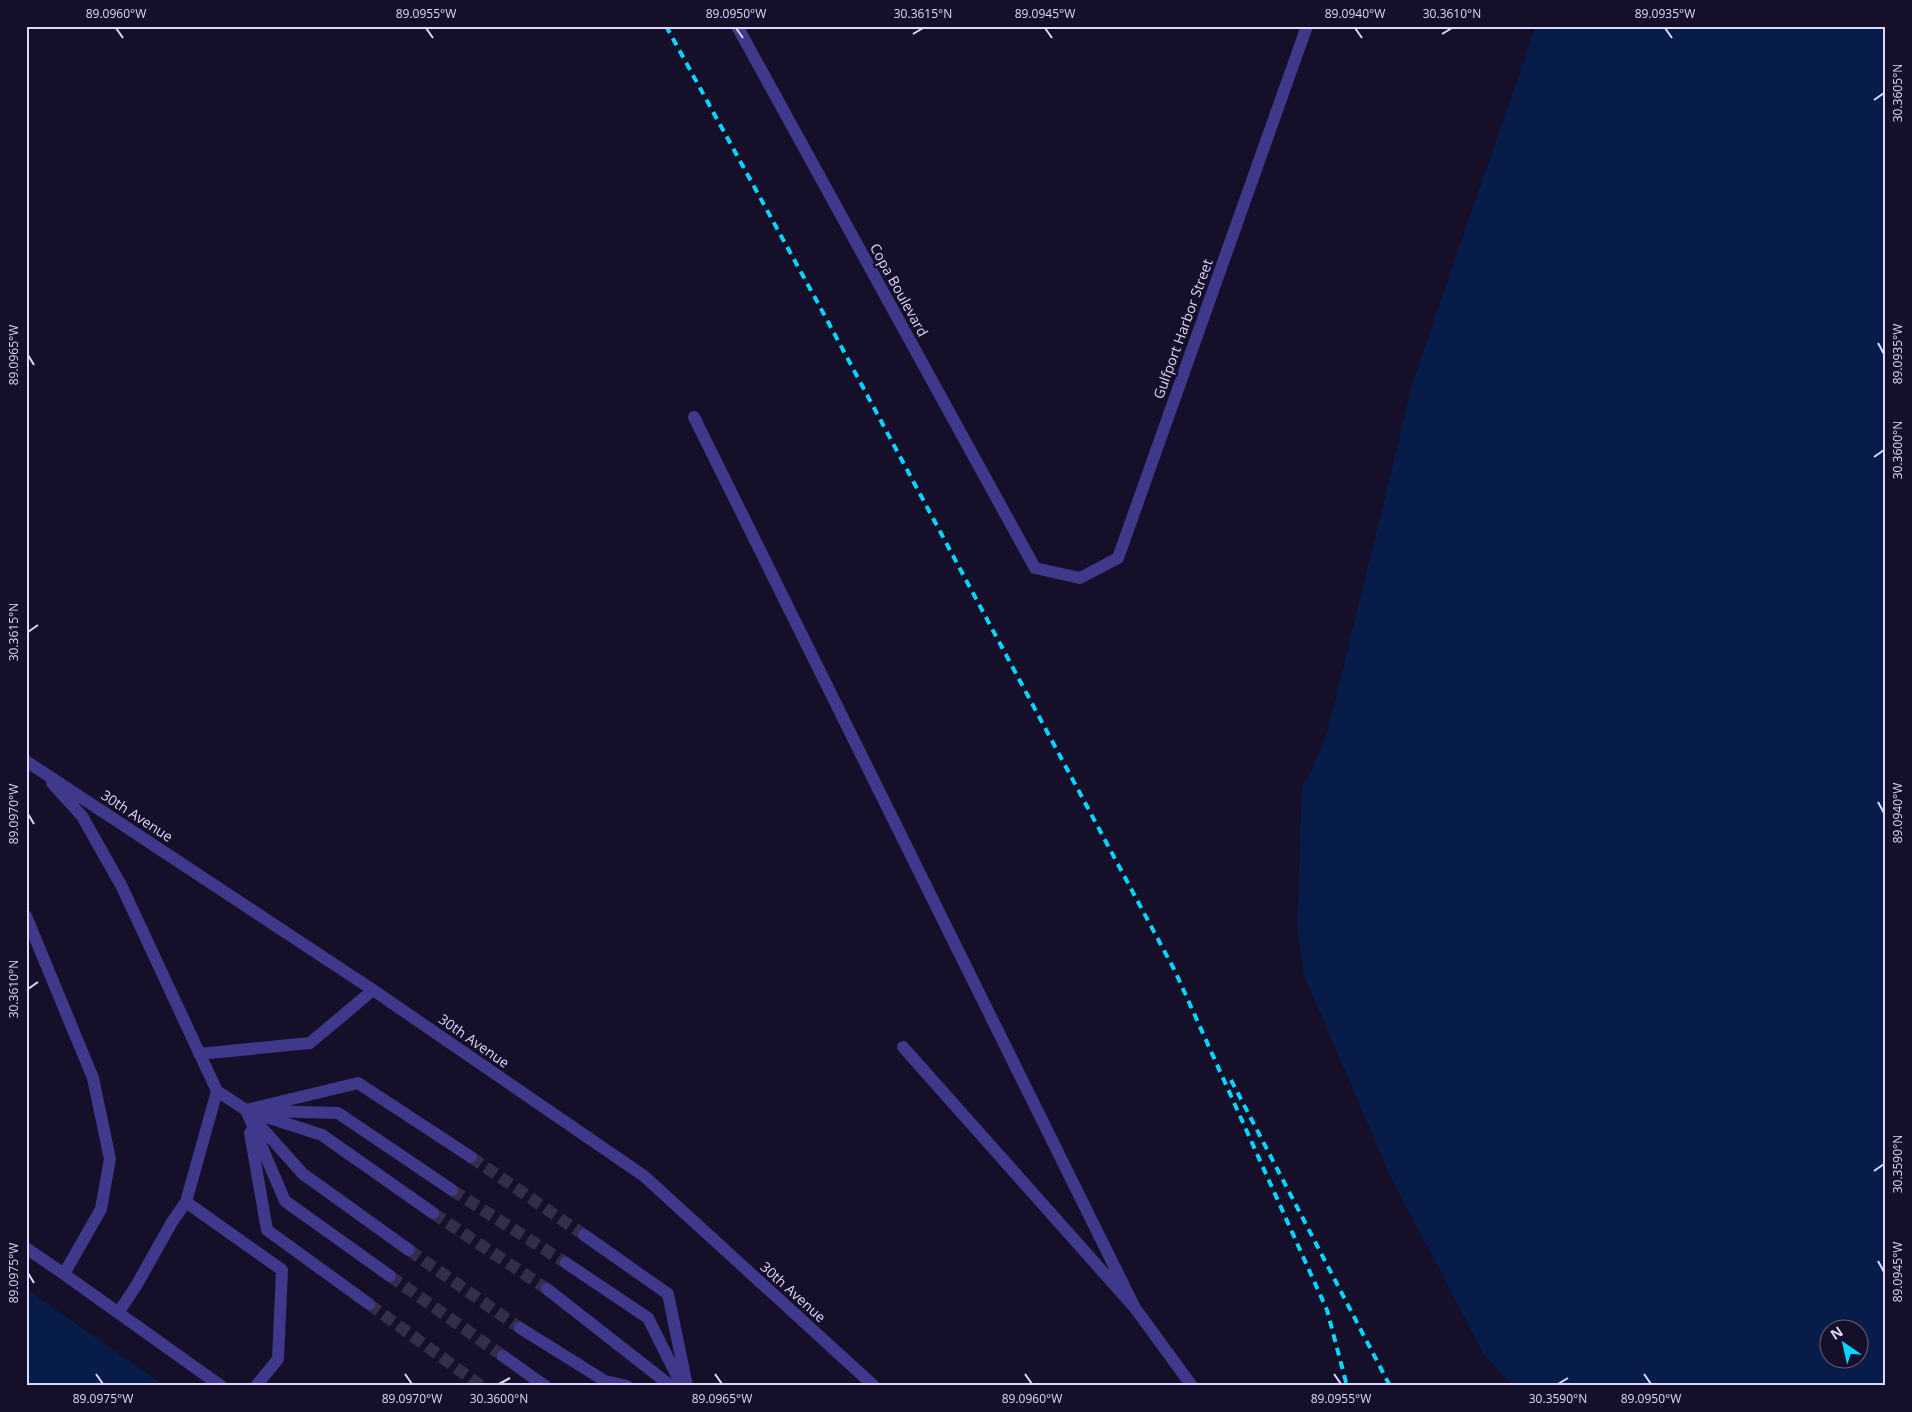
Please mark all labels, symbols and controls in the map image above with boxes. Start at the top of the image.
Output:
text: 89.0960°W [86,5,146,22]
text: 89.0955°W [396,5,456,22]
text: 89.0950°W [706,5,766,22]
text: 30.3615°N [894,5,952,22]
text: 89.0945°W [1015,5,1075,22]
text: 89.0940°W [1325,5,1385,22]
text: 30.3610°N [1423,5,1481,22]
text: 89.0935°W [1635,5,1695,22]
text: 30.3605°N [1889,64,1906,122]
street label: Copa Boulevard [866,240,933,340]
street label: Gulfport Harbor Street [1148,256,1217,401]
text: 89.0935°W [1889,324,1906,384]
text: 89.0965°W [5,325,22,385]
text: 30.3600°N [1889,421,1906,479]
text: 30.3615°N [5,603,22,661]
text: 89.0940°W [1889,783,1906,843]
text: 89.0970°W [5,784,22,844]
street label: 30th Avenue [98,785,177,846]
text: 30.3610°N [5,960,22,1018]
street label: 30th Avenue [435,1009,513,1072]
text: 30.3590°N [1889,1135,1906,1193]
text: 89.0945°W [1889,1242,1906,1302]
text: 89.0975°W [5,1243,22,1303]
street label: 30th Avenue [757,1257,830,1326]
north arrow [1820,1320,1870,1370]
text: N [1826,1322,1846,1344]
text: 89.0975°W [73,1390,133,1407]
text: 89.0970°W [382,1390,442,1407]
text: 30.3600°N [470,1390,528,1407]
text: 89.0965°W [692,1390,752,1407]
text: 89.0960°W [1002,1390,1062,1407]
text: 89.0955°W [1311,1390,1371,1407]
text: 30.3590°N [1529,1390,1587,1407]
text: 89.0950°W [1621,1390,1681,1407]

